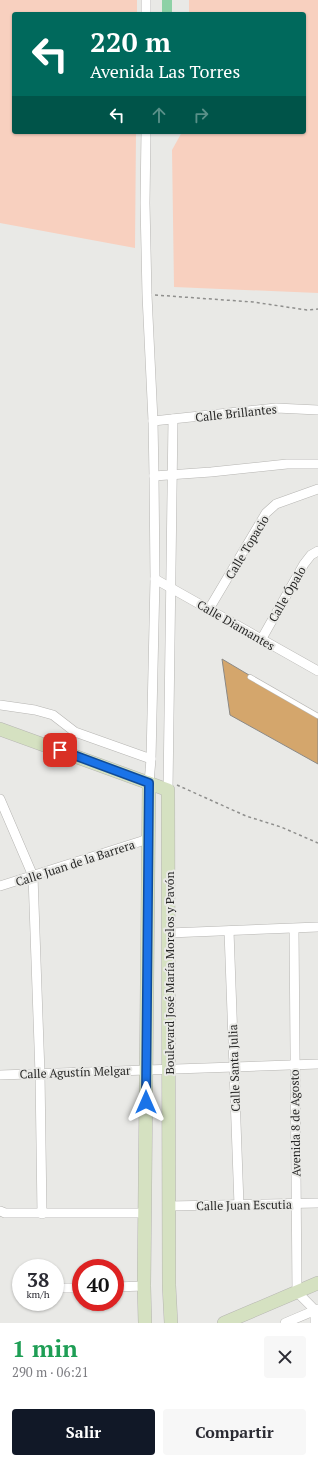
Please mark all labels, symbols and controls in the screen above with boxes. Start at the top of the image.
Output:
text: 220 m [90,23,171,60]
icon: left [24,28,76,80]
text: Avenida Las Torres [90,59,240,83]
icon: left [106,104,128,126]
icon: ahead [148,104,170,126]
icon: right [190,104,212,126]
street label: Calle Brillantes [195,401,277,425]
street label: Calle Topacio [222,512,272,582]
street label: Calle Ópalo [265,563,309,625]
street label: Calle Diamantes [194,597,278,653]
pin [43,733,77,767]
icon: arrive [49,739,71,761]
street label: Calle Juan de la Barrera [13,837,137,889]
street label: Boulevard José María Morelos y Pavón [162,871,177,1075]
street label: Calle Santa Julia [225,1024,243,1112]
street label: Calle Agustín Melgar [19,1063,131,1081]
street label: Avenida 8 de Agosto [287,1069,303,1177]
position arrow [125,1081,167,1123]
street label: Calle Juan Escutia [196,1197,292,1213]
speed limit sign: 40 [72,1259,124,1311]
text: 38 [27,1266,49,1293]
text: km/h [26,1288,50,1301]
text: 1 min [12,1332,78,1364]
button: close [264,1336,306,1378]
text: 290 m · 06:21 [12,1363,89,1381]
button: Salir [12,1409,155,1455]
button: Compartir [163,1409,306,1455]

